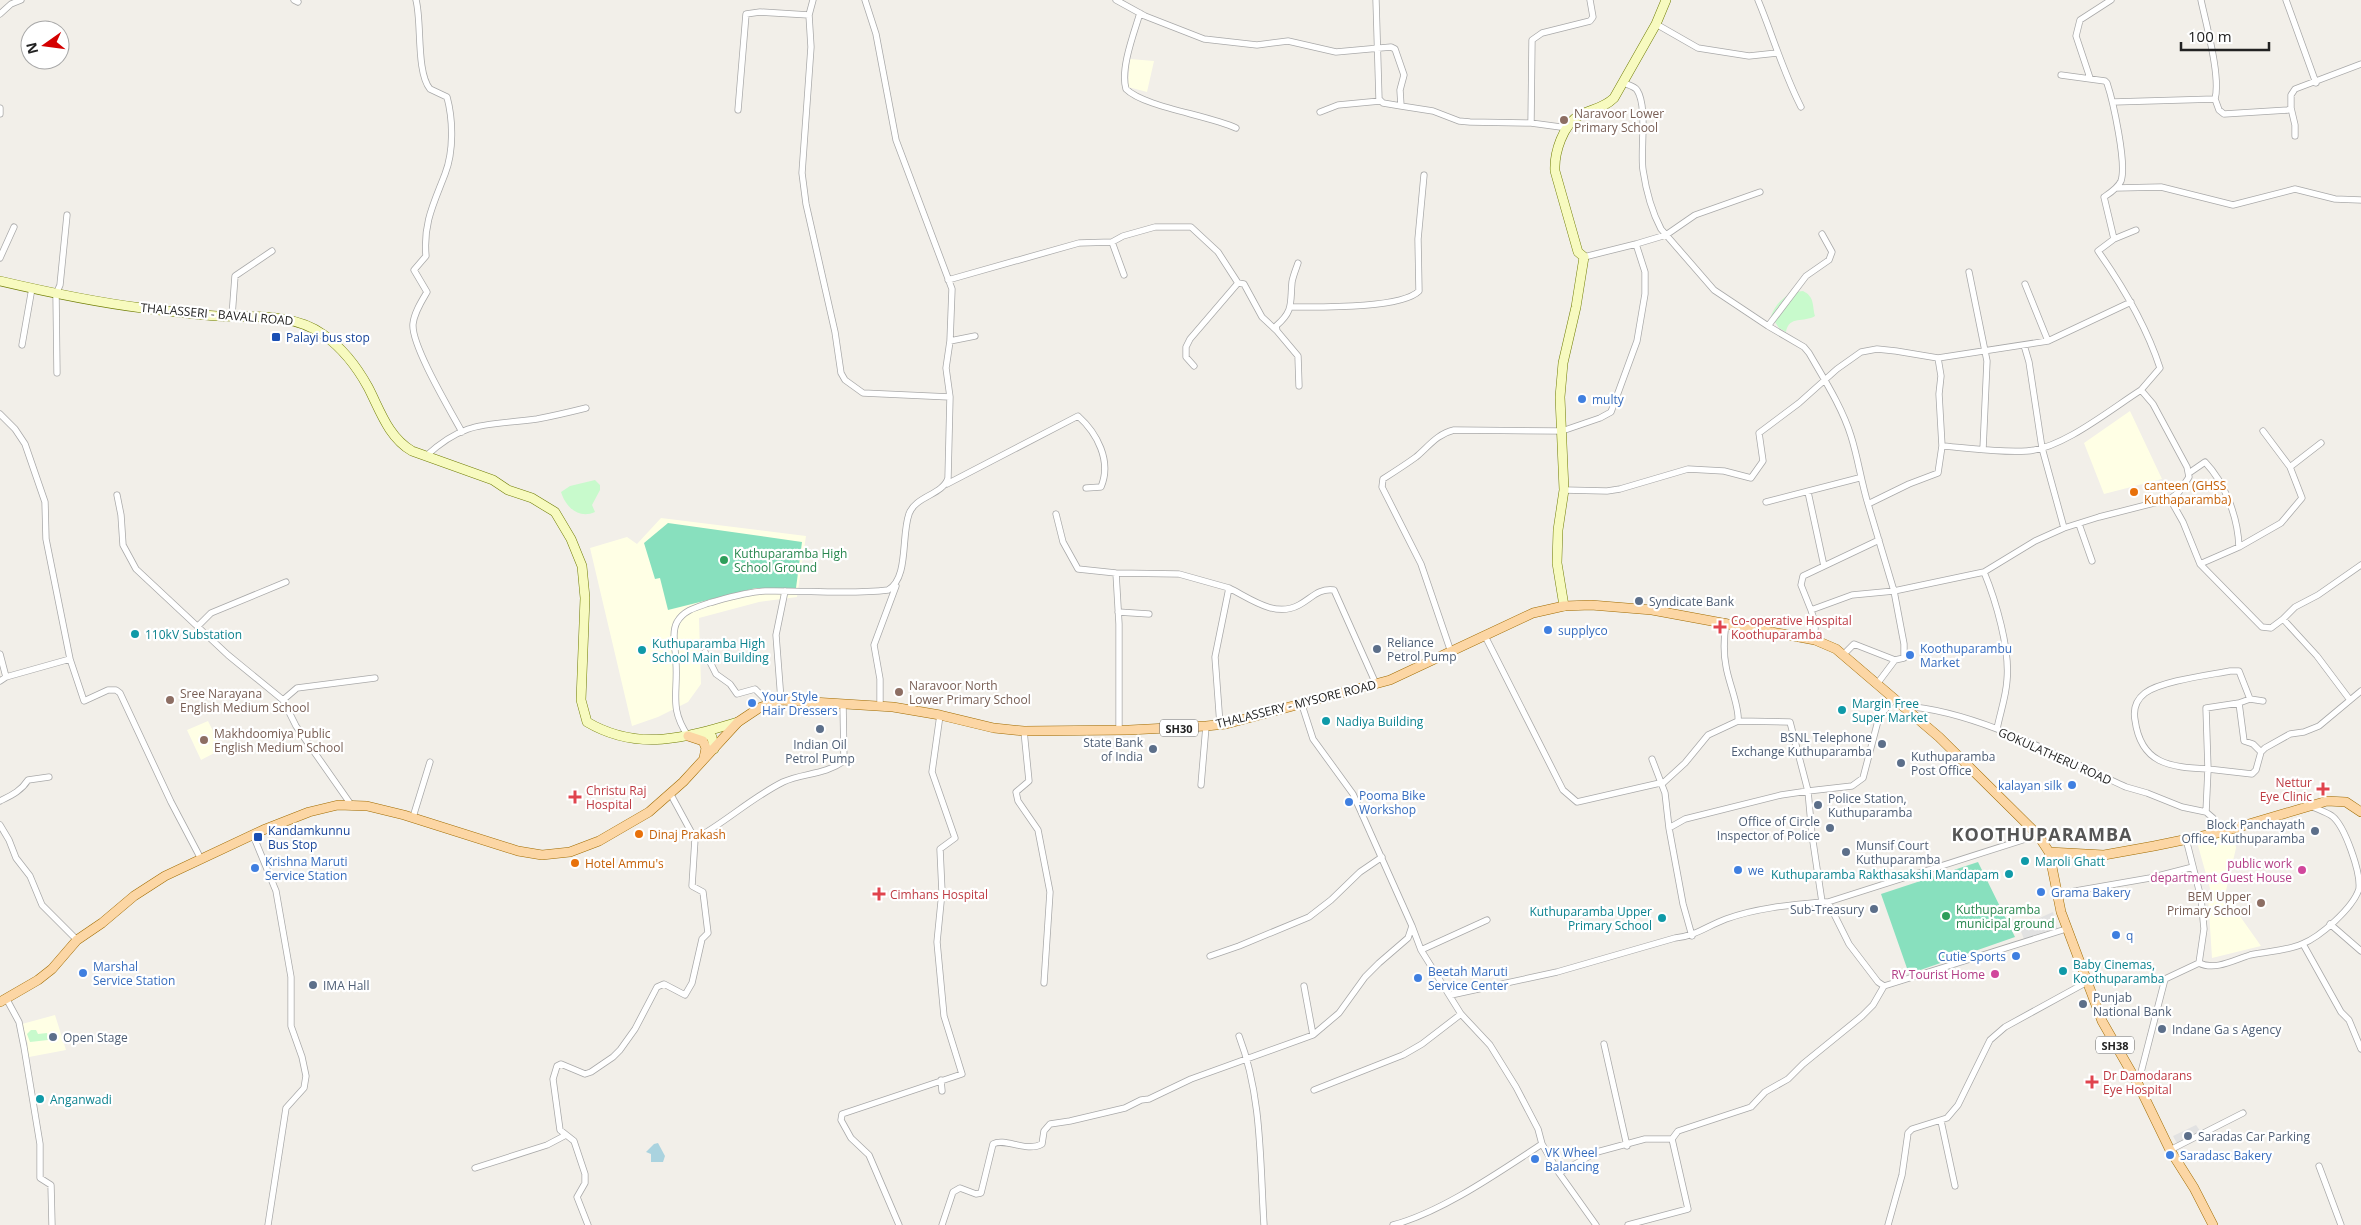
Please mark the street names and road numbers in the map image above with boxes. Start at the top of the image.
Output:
street label: THALASSERI - BAVALI ROAD [140,299,294,329]
street label: THALASSERY - MYSORE ROAD [1214,676,1378,732]
road number: SH30 [1160,720,1198,736]
street label: GOKULATHERU ROAD [1996,723,2114,789]
road number: SH38 [2096,1036,2134,1054]

